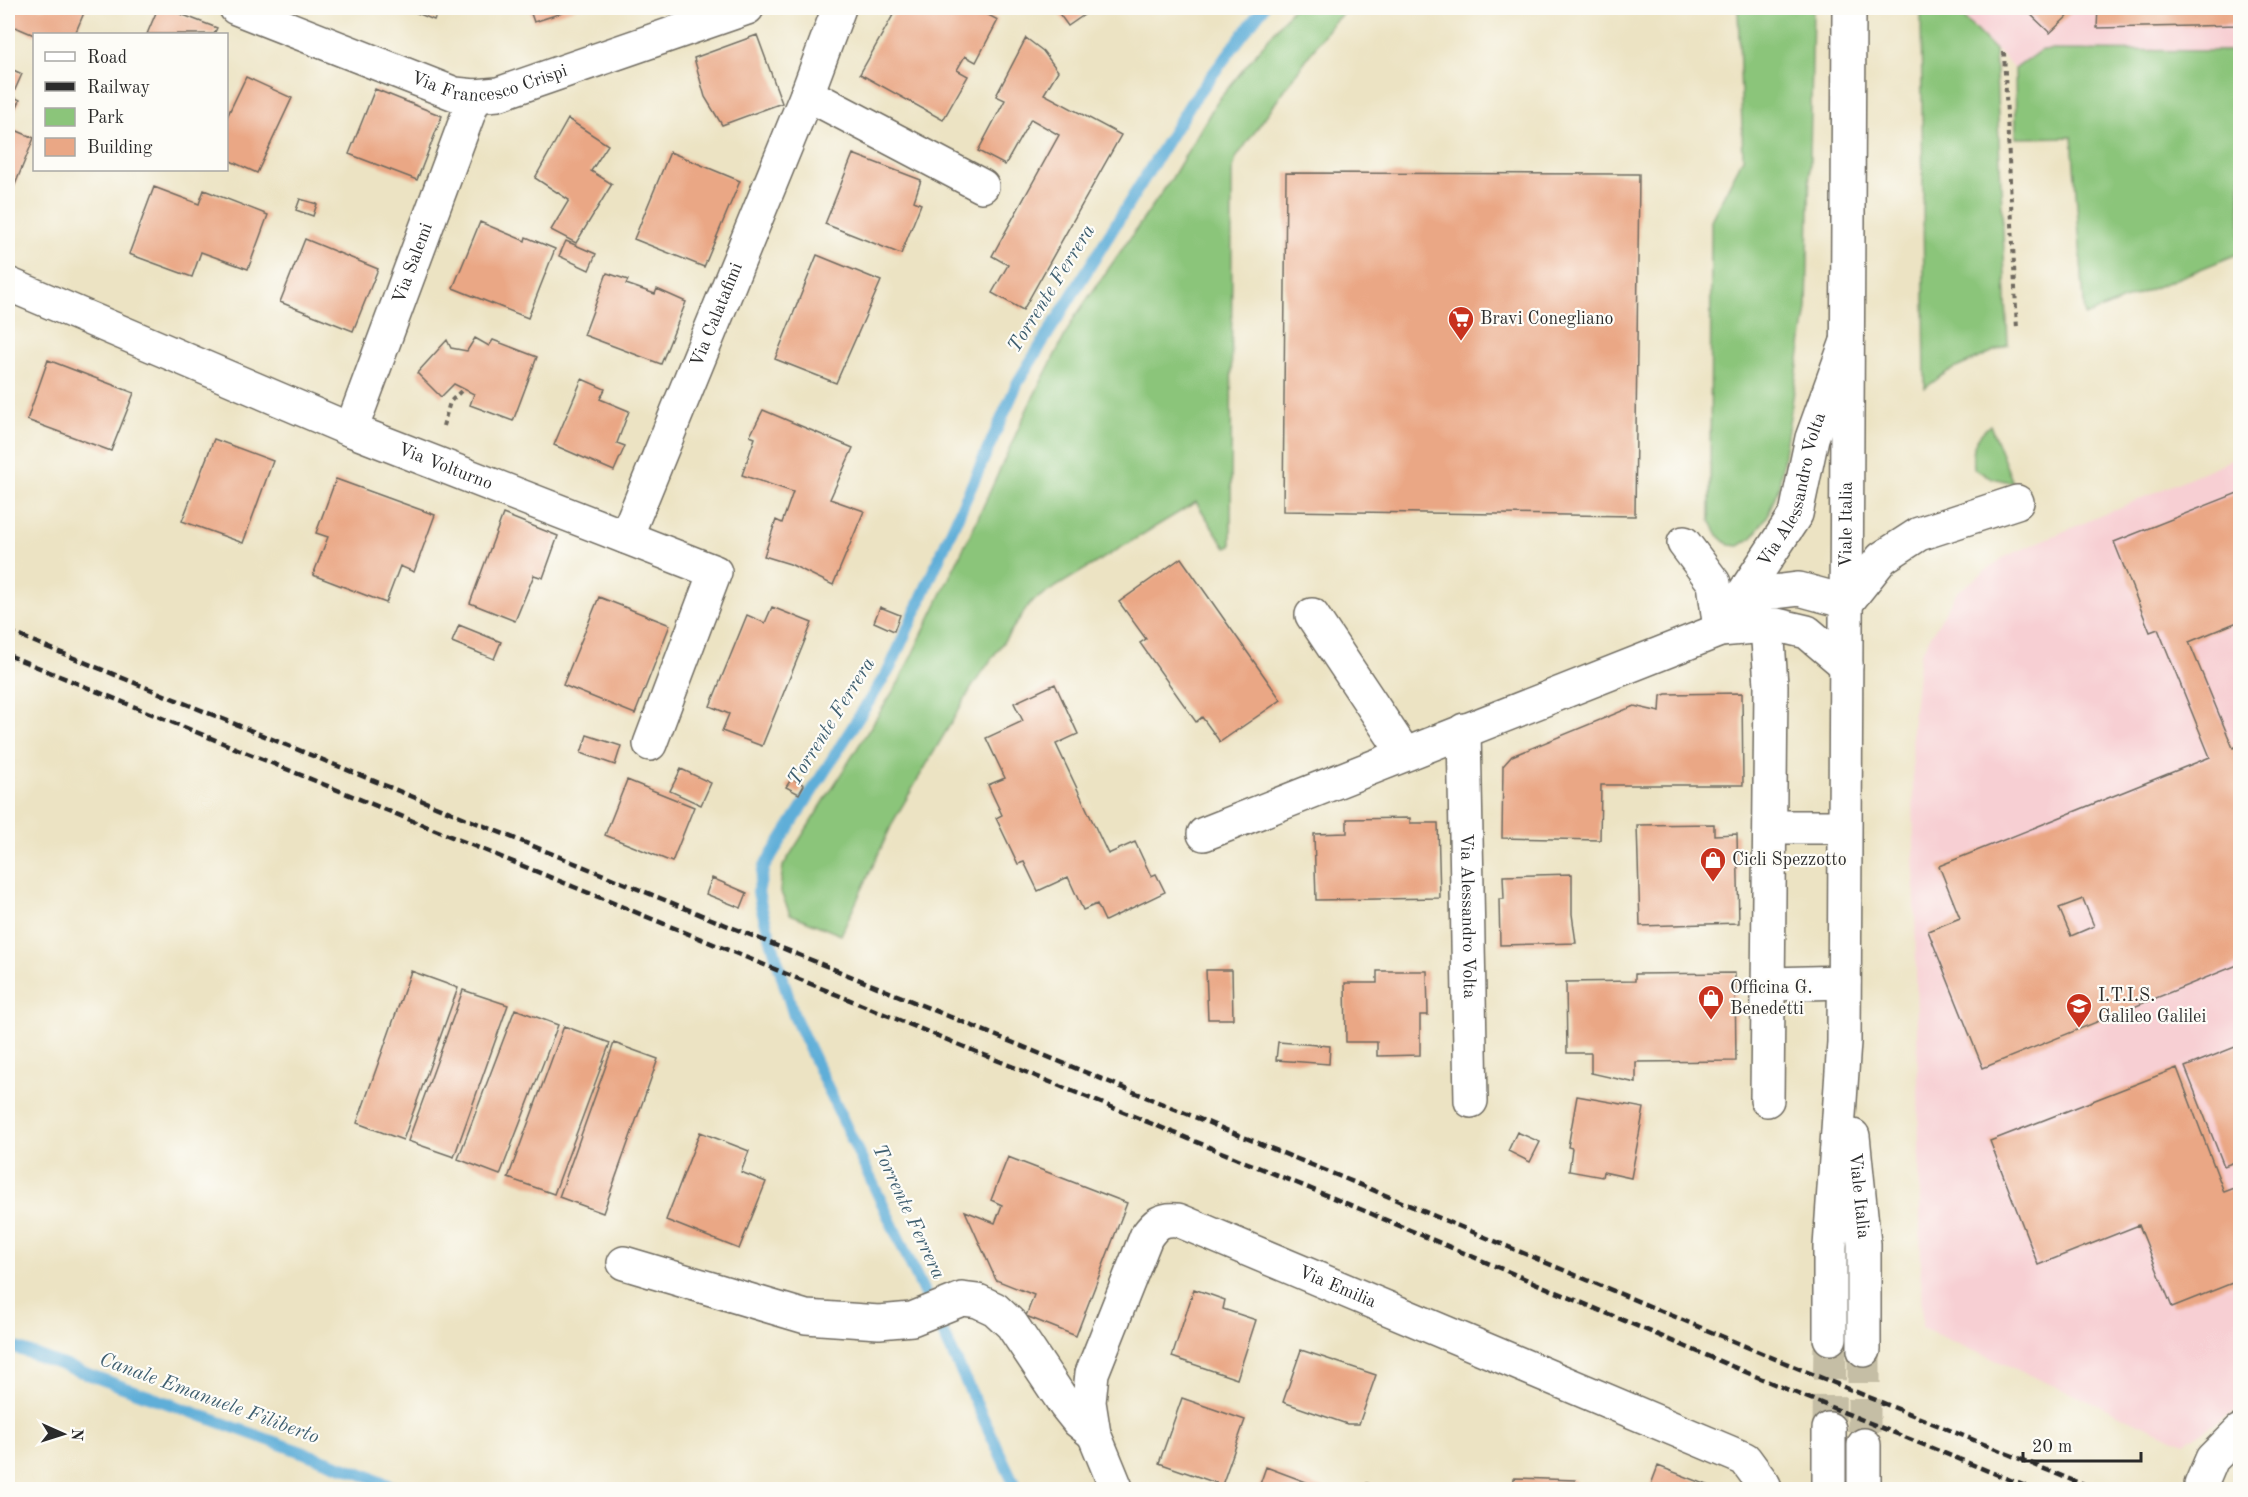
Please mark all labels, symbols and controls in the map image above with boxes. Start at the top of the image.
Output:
legend [33,33,228,171]
text: Road [87,49,127,67]
street label: Via Francesco Crispi [409,62,570,105]
text: Railway [87,79,150,97]
text: Park [87,109,124,127]
text: Building [87,139,153,157]
street label: Via Salemi [390,220,436,306]
water label: Torrente Ferrera [1005,221,1099,356]
street label: Via Calatafimi [688,260,746,369]
supermarket icon: Bravi Conegliano [1446,304,1476,342]
place label: Bravi Conegliano [1480,310,1614,328]
street label: Via Alessandro Volta [1755,410,1829,570]
street label: Via Volturno [395,440,495,493]
street label: Viale Italia [1837,481,1856,568]
water label: Torrente Ferrera [785,654,879,789]
street label: Via Alessandro Volta [1457,833,1478,999]
shop icon: Cicli Spezzotto [1698,845,1728,883]
place label: Cicli Spezzotto [1732,851,1847,869]
place label: Officina G. Benedetti [1730,979,1812,1018]
shop icon: Officina G. Benedetti [1696,983,1726,1021]
place label: I.T.I.S. Galileo Galilei [2098,987,2206,1026]
school or university icon: I.T.I.S. Galileo Galilei [2064,991,2094,1029]
water label: Torrente Ferrera [868,1141,948,1283]
street label: Viale Italia [1846,1152,1872,1240]
street label: Via Emilia [1296,1263,1379,1311]
water label: Canale Emanuele Filiberto [96,1350,322,1448]
north arrow [33,1404,93,1464]
scale bar [2023,1425,2142,1463]
text: N [68,1428,84,1442]
text: 20 m [2032,1438,2072,1456]

